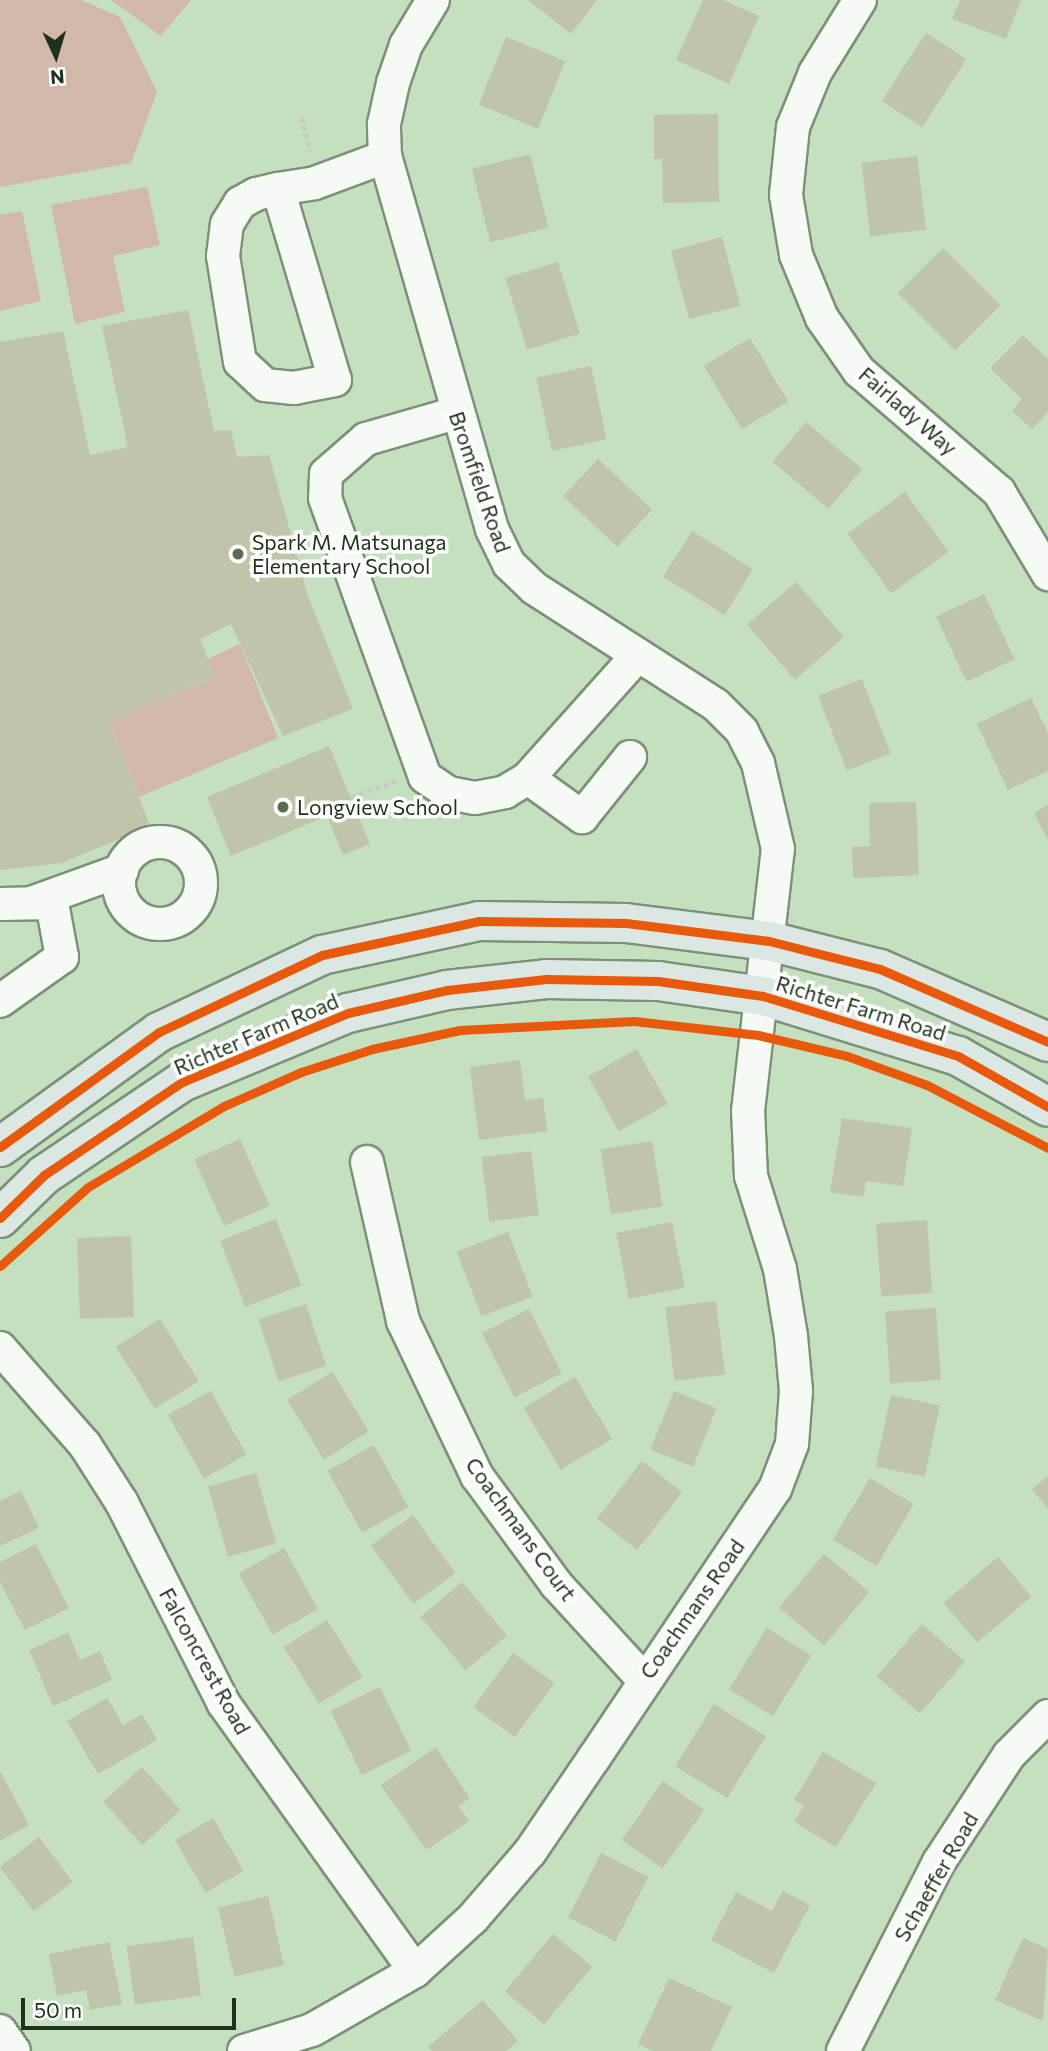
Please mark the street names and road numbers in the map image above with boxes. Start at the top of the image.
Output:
street label: Fairlady Way [854,362,962,460]
street label: Bromfield Road [444,408,516,556]
street label: Richter Farm Road [773,970,949,1046]
street label: Richter Farm Road [170,988,342,1080]
street label: Coachmans Court [461,1452,581,1606]
street label: Coachmans Road [635,1534,749,1684]
street label: Falconcrest Road [154,1583,256,1739]
street label: Schaeffer Road [889,1808,983,1946]

